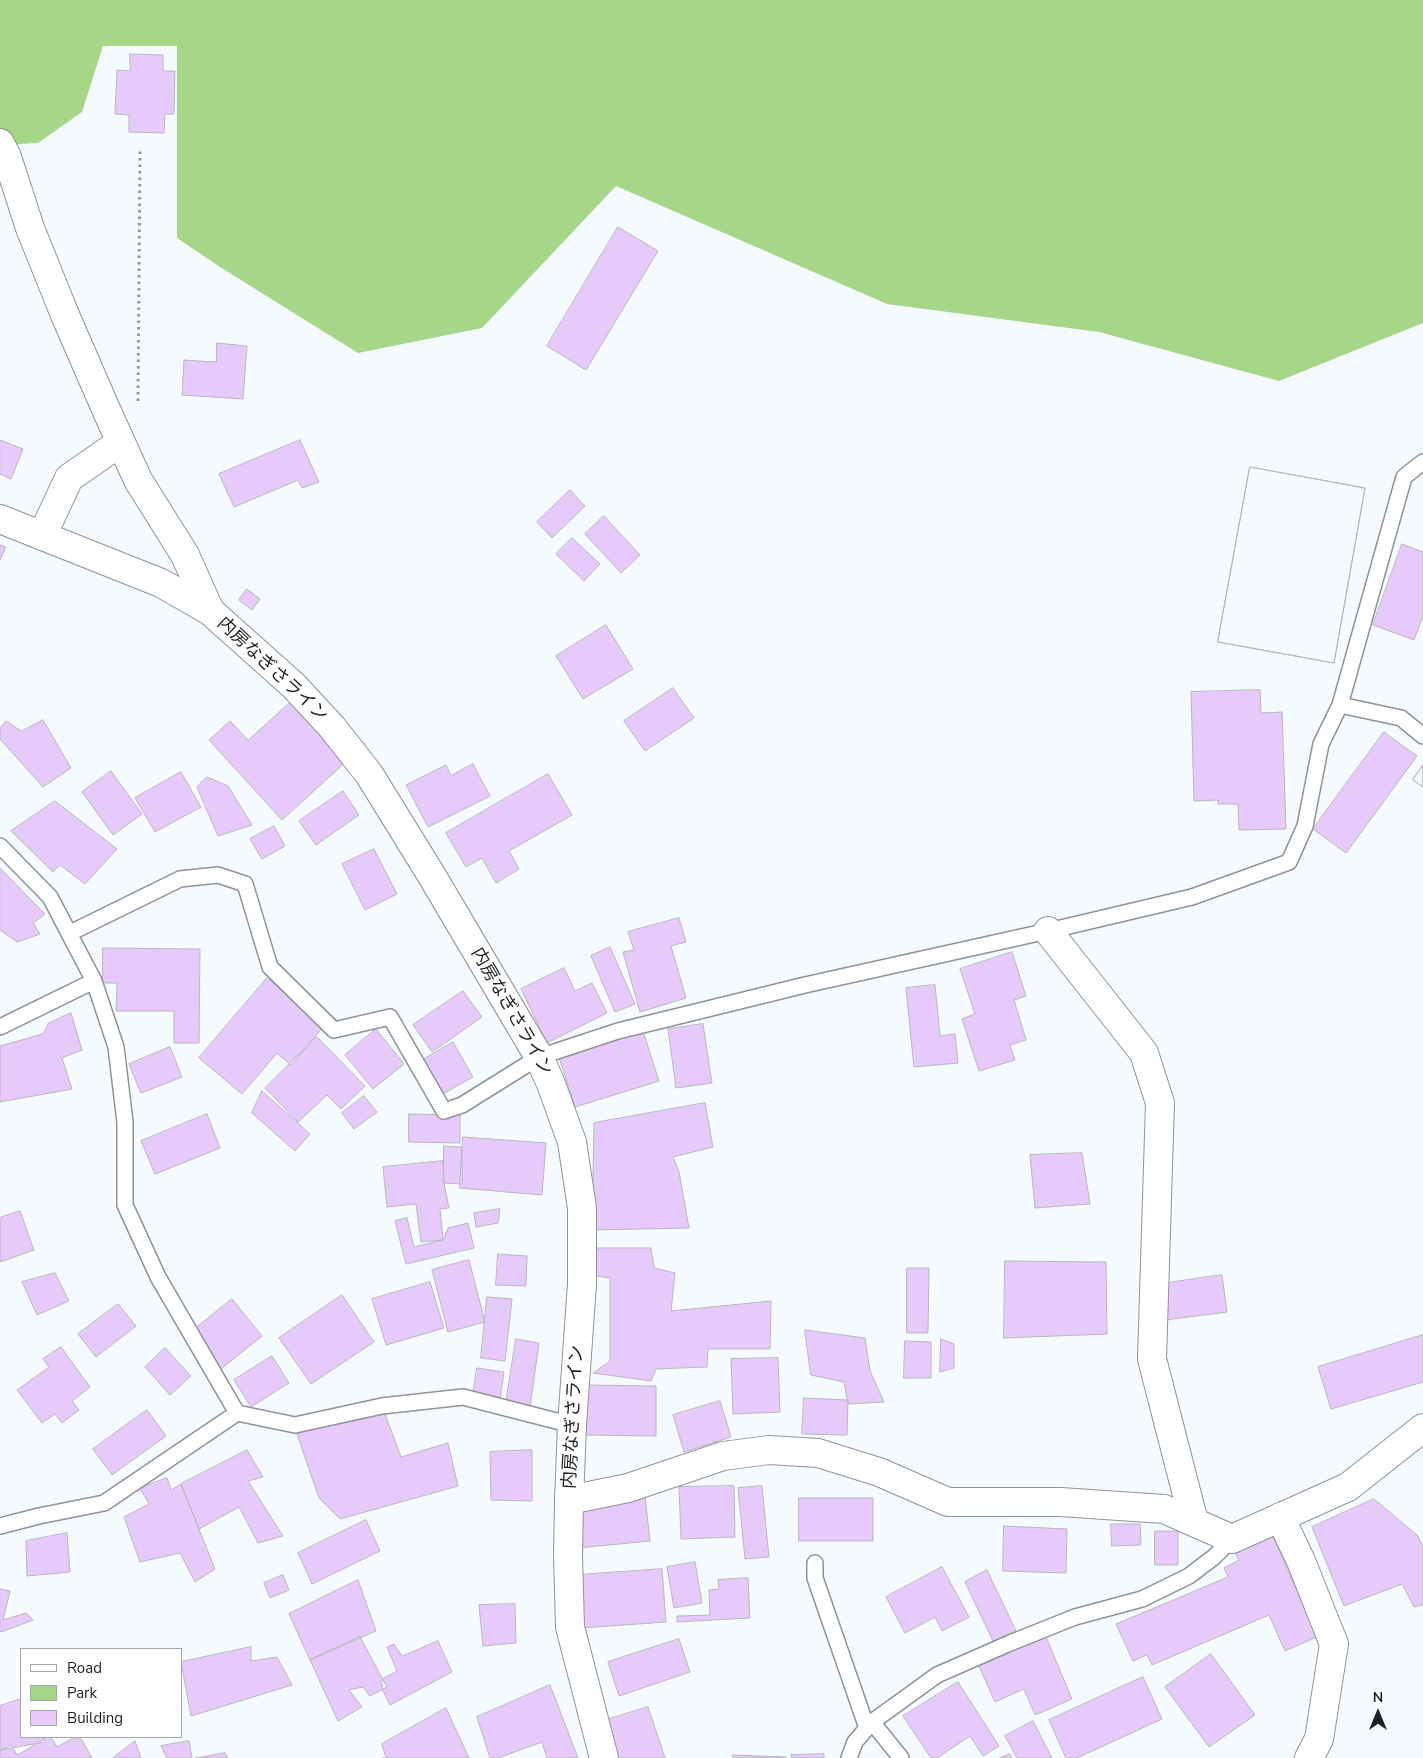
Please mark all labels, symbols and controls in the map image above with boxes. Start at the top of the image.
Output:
street label: 内房なぎさライン [212,613,332,727]
street label: 内房なぎさライン [466,944,556,1080]
street label: 内房なぎさライン [559,1345,589,1489]
legend [20,1648,182,1738]
text: Road [67,1658,102,1678]
text: Park [67,1683,97,1703]
north arrow [1353,1688,1403,1738]
text: N [1373,1688,1383,1707]
text: Building [67,1708,123,1728]

